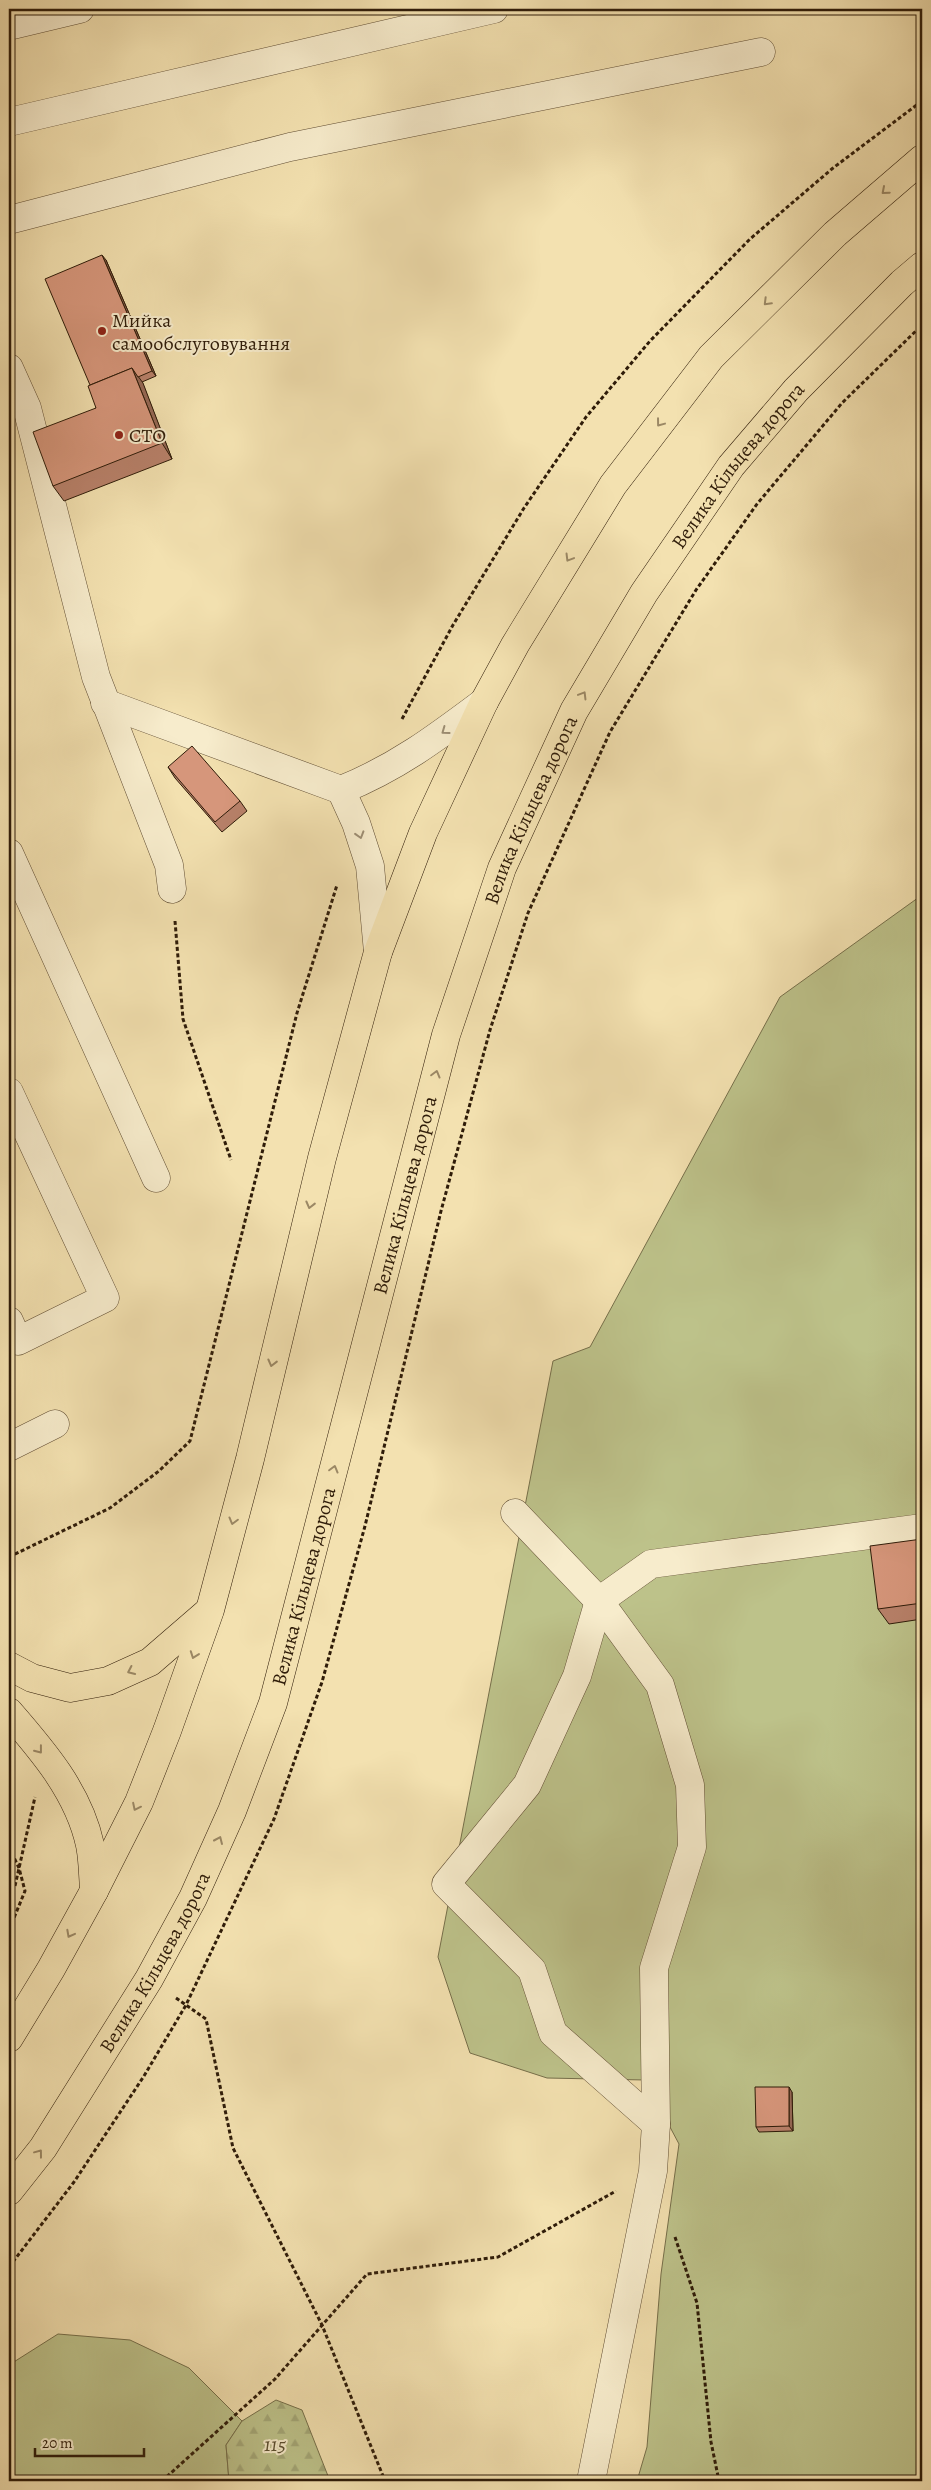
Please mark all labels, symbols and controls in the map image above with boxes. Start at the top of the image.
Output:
one-way arrow [882,185,891,194]
one-way arrow [764,296,773,305]
place label: Мийка самообслуговування [112,307,290,357]
marker: Мийка самообслуговування [96,325,108,337]
street label: Велика Кільцева дорога [665,375,811,554]
one-way arrow [657,418,666,427]
place label: СТО [129,422,166,449]
marker: СТО [113,429,125,441]
one-way arrow [565,552,575,561]
one-way arrow [577,692,587,701]
street label: Велика Кільцева дорога [477,710,584,908]
one-way arrow [441,725,451,734]
one-way arrow [355,830,365,839]
one-way arrow [430,1070,441,1079]
street label: Велика Кільцева дорога [366,1092,443,1297]
one-way arrow [305,1201,316,1210]
one-way arrow [267,1359,278,1368]
one-way arrow [328,1464,339,1473]
street label: Велика Кільцева дорога [265,1483,342,1688]
one-way arrow [229,1517,239,1525]
one-way arrow [190,1651,200,1659]
one-way arrow [127,1665,136,1675]
one-way arrow [34,1744,42,1753]
one-way arrow [132,1802,142,1811]
one-way arrow [212,1837,222,1846]
street label: Велика Кільцева дорога [93,1867,217,2058]
one-way arrow [67,1929,77,1938]
one-way arrow [33,2150,41,2159]
scale bar [35,2425,144,2457]
park label: 115 [264,2431,287,2458]
text: 20 m [42,2433,73,2453]

